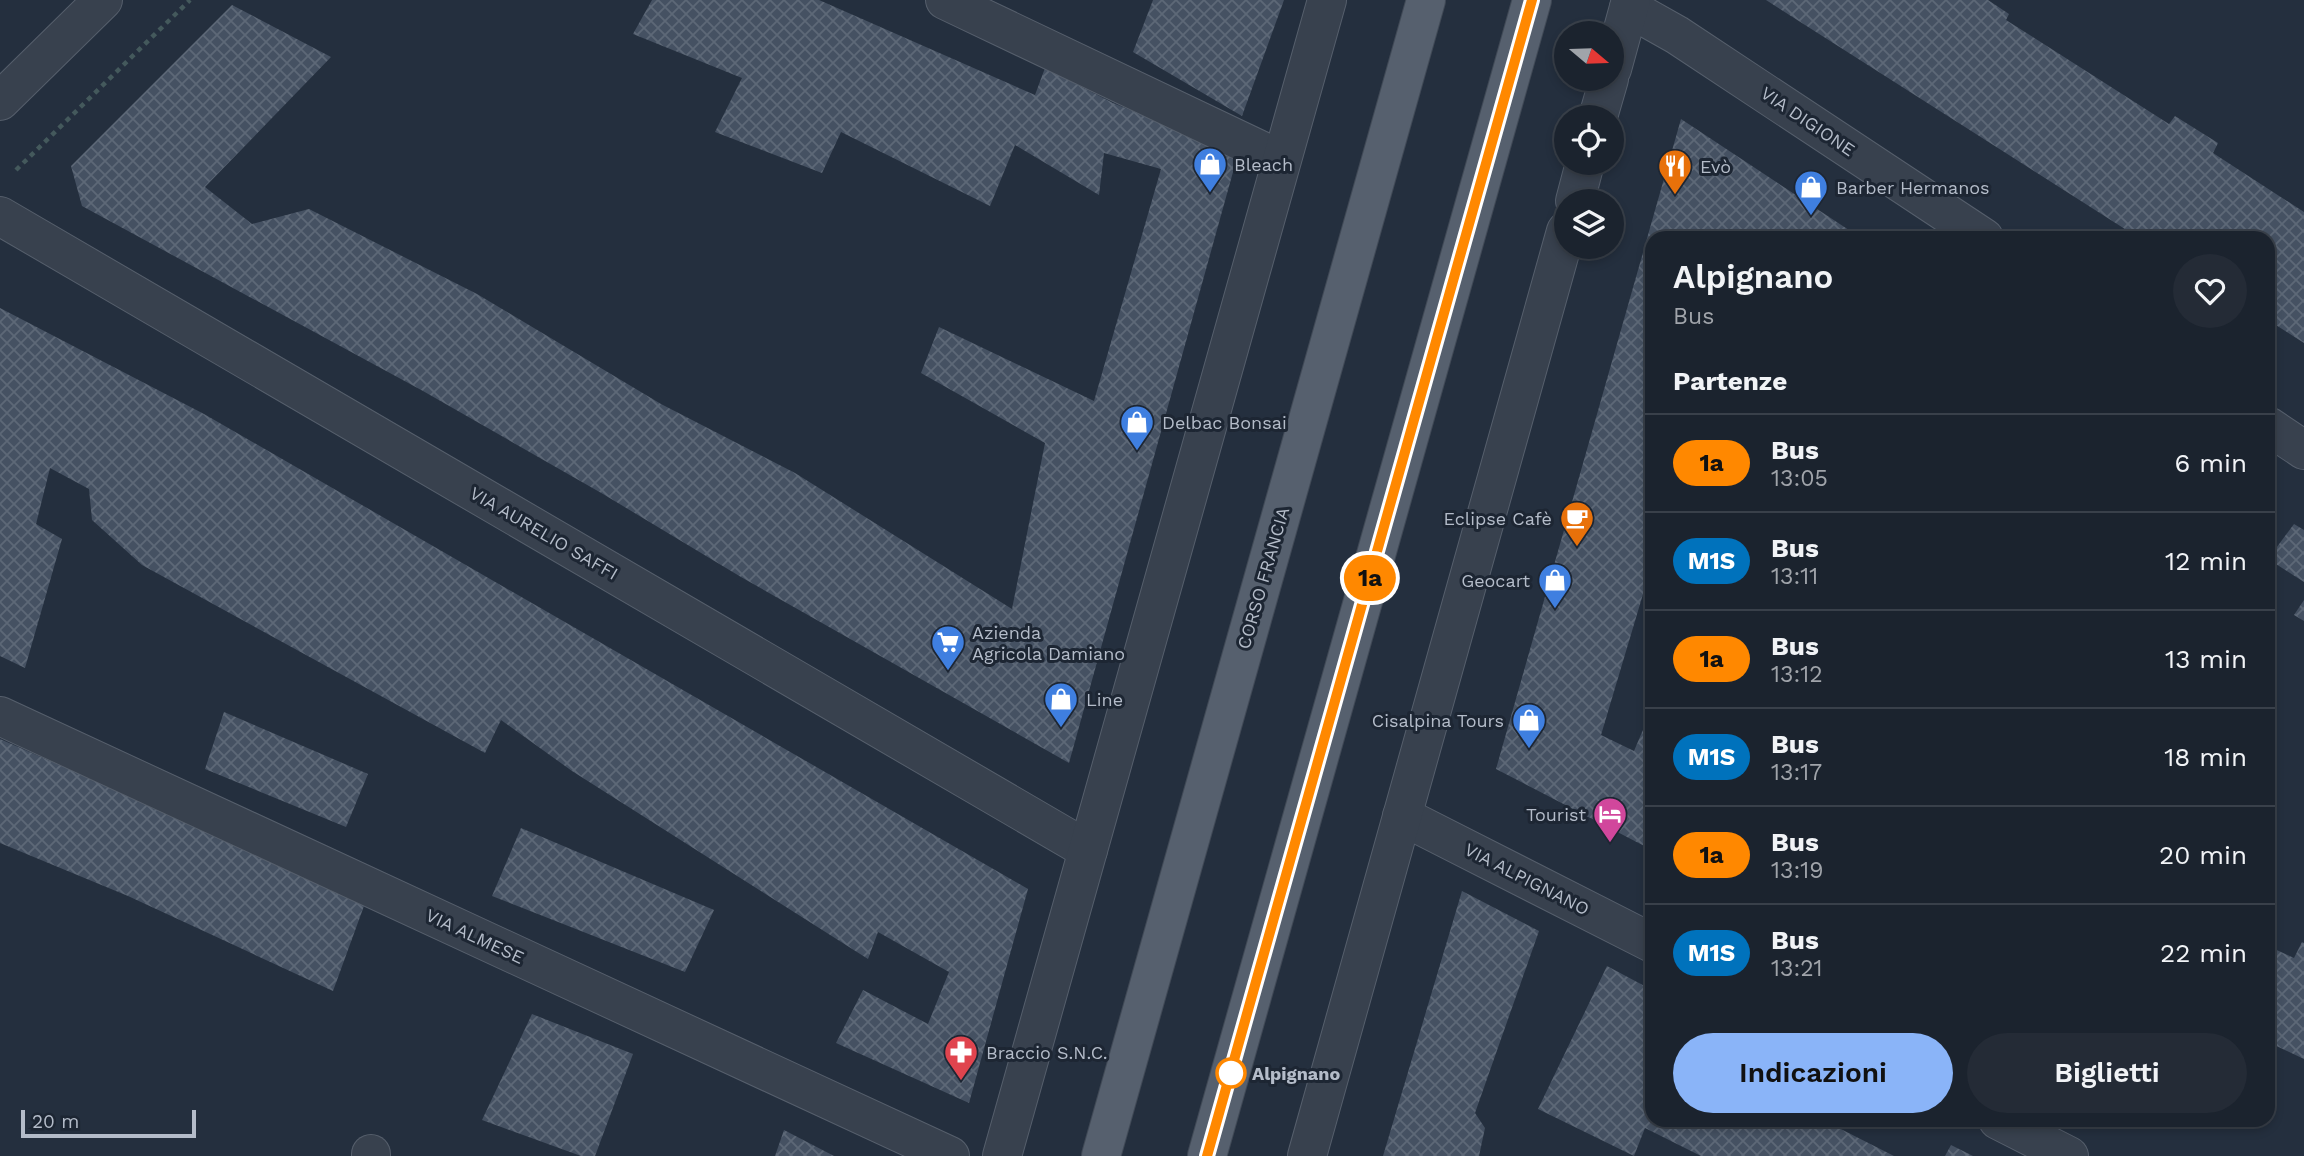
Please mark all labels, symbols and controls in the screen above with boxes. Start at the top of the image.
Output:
north arrow [1554,21,1624,91]
map controls [1554,21,1624,259]
street label: VIA DIGIONE [1757,82,1859,160]
button: locate [1554,105,1624,175]
shop icon: Bleach [1191,145,1229,194]
restaurant icon: Evò [1656,147,1694,196]
place label: Bleach [1234,154,1293,175]
place label: Evò [1700,156,1731,177]
shop icon: Barber Hermanos [1792,168,1830,217]
place label: Barber Hermanos [1836,177,1990,198]
button: layers [1554,189,1624,259]
button: heart [2173,254,2247,328]
text: Alpignano [1673,257,1833,296]
text: Bus [1673,303,1714,330]
text: Partenze [1673,366,1787,396]
shop icon: Delbac Bonsai [1118,403,1156,452]
place label: Delbac Bonsai [1162,412,1287,433]
text: Bus [1771,435,1819,465]
text: 6 min [2175,448,2247,478]
text: 1a [1699,449,1724,477]
text: 13:05 [1771,465,1828,492]
street label: VIA AURELIO SAFFI [466,482,622,584]
cafe icon: Eclipse Cafè [1558,499,1596,548]
street label: CORSO FRANCIA [1233,505,1293,651]
place label: Eclipse Cafè [1444,508,1552,529]
text: Bus [1771,533,1819,563]
text: 12 min [2165,546,2247,576]
text: M1S [1688,547,1735,575]
line badge: 1a [1338,555,1402,601]
shop icon: Geocart [1536,561,1574,610]
text: 13:11 [1771,563,1818,590]
text: 1a [1358,564,1382,592]
place label: Geocart [1461,570,1530,591]
place label: Azienda Agricola Damiano [972,622,1125,664]
supermarket icon: Azienda Agricola Damiano [929,623,967,672]
text: Bus [1771,631,1819,661]
text: 13 min [2165,644,2247,674]
text: 1a [1699,645,1724,673]
text: 13:12 [1771,661,1823,688]
shop icon: Line [1042,680,1080,729]
place label: Line [1086,689,1123,710]
shop icon: Cisalpina Tours [1510,701,1548,750]
place label: Cisalpina Tours [1372,710,1504,731]
text: Bus [1771,729,1819,759]
text: 18 min [2164,742,2247,772]
text: M1S [1688,743,1735,771]
text: 13:17 [1771,759,1822,786]
hotel icon: Tourist [1591,795,1629,844]
place label: Tourist [1526,804,1586,825]
text: Bus [1771,827,1819,857]
street label: VIA ALPIGNANO [1461,838,1593,920]
text: 20 min [2159,840,2247,870]
text: 1a [1699,841,1724,869]
text: 13:19 [1771,857,1823,884]
street label: VIA ALMESE [422,904,528,968]
text: Bus [1771,925,1819,955]
text: 22 min [2160,938,2247,968]
text: M1S [1688,939,1735,967]
text: 13:21 [1771,955,1823,982]
pharmacy icon: Braccio S.N.C. [942,1033,980,1082]
button: Indicazioni [1673,1033,1953,1113]
button: Biglietti [1967,1033,2247,1113]
place label: Braccio S.N.C. [986,1042,1108,1063]
marker: Alpignano [1216,1058,1246,1088]
place label: Alpignano [1252,1063,1340,1084]
scale bar [21,1107,196,1139]
text: 20 m [32,1110,79,1133]

